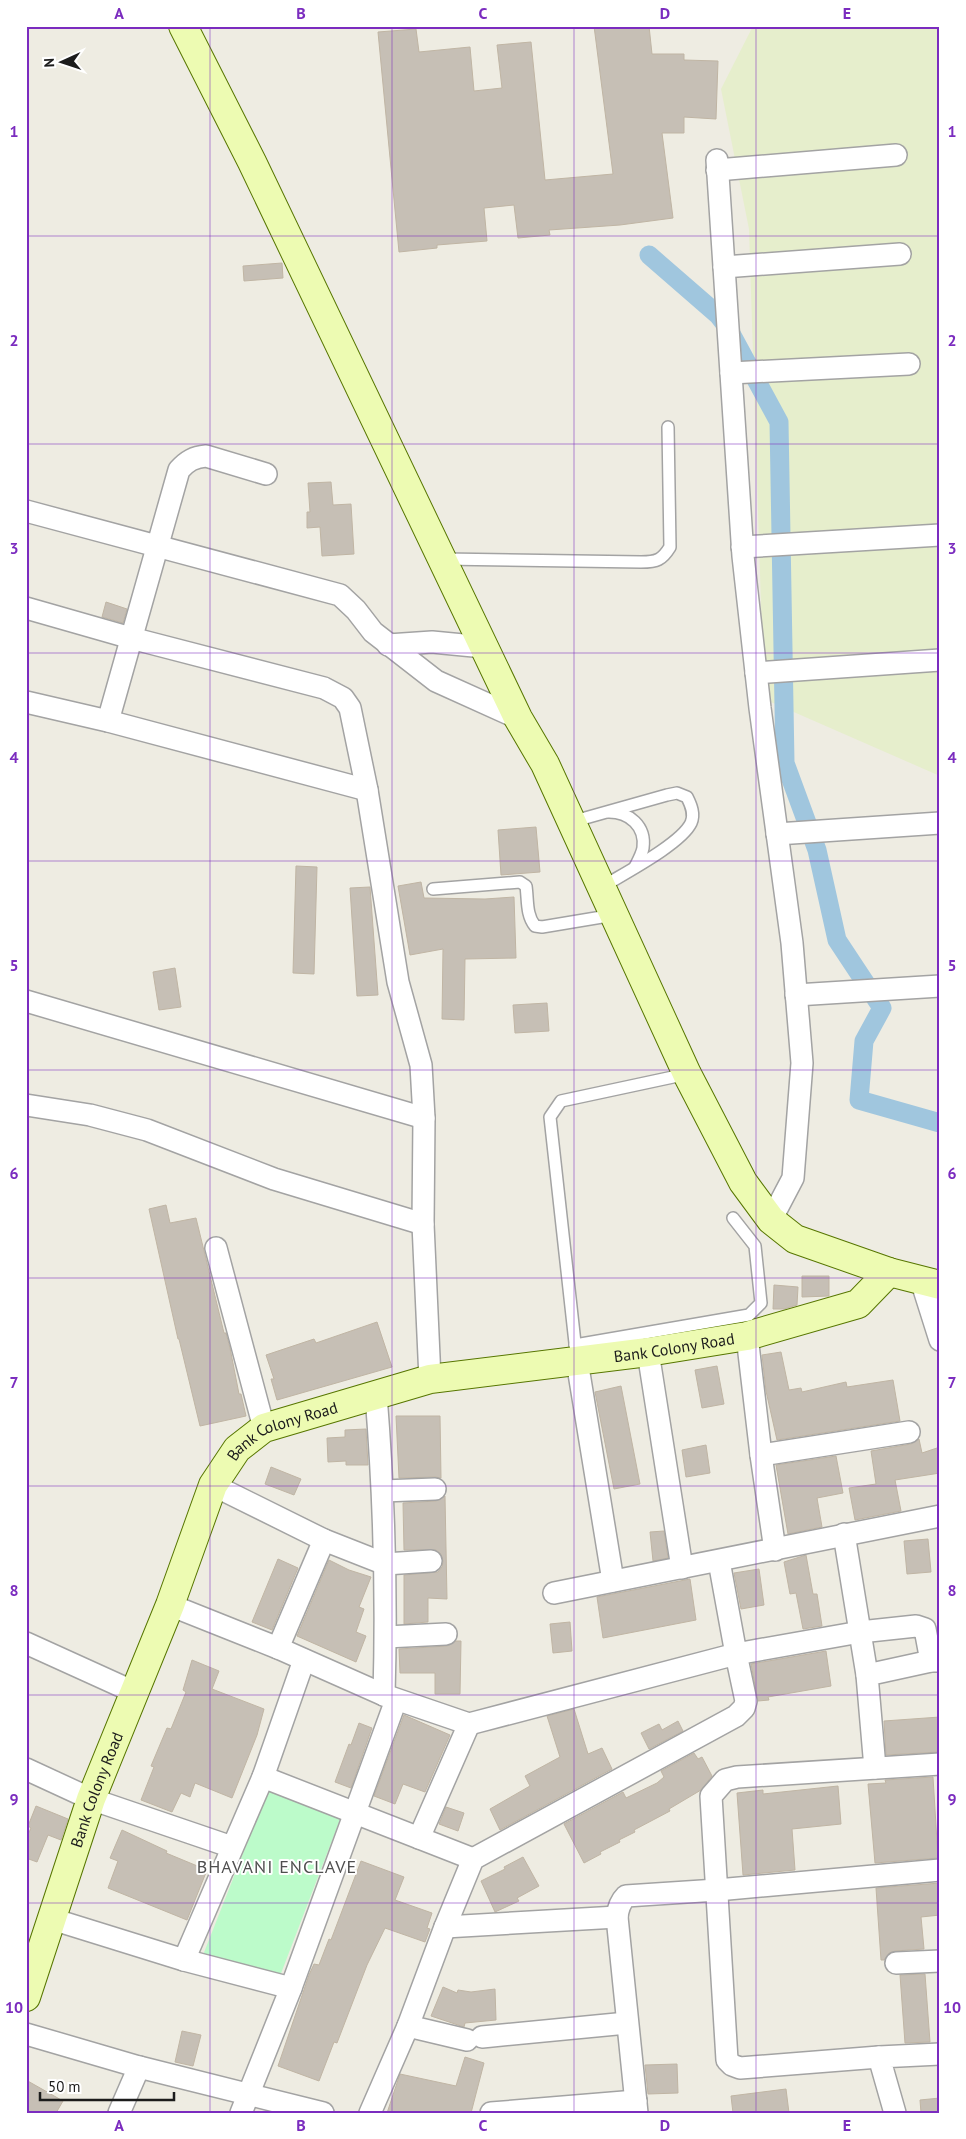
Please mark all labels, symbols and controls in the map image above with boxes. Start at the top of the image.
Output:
text: A [114,3,124,23]
text: B [296,3,306,23]
text: C [479,3,488,23]
text: D [660,3,670,23]
text: E [843,3,851,23]
north arrow [38,38,88,88]
text: N [40,58,58,68]
text: 1 [9,121,19,141]
text: 1 [947,121,957,141]
text: 2 [9,330,19,350]
text: 2 [947,330,957,350]
text: 3 [9,538,19,558]
text: 3 [947,538,957,558]
text: 4 [9,747,19,767]
text: 4 [947,747,957,767]
text: 5 [9,955,19,975]
text: 5 [947,955,957,975]
text: 6 [9,1163,19,1183]
text: 6 [947,1163,957,1183]
street label: Bank Colony Road [613,1328,736,1366]
text: 7 [9,1372,19,1392]
text: 7 [947,1372,957,1392]
street label: Bank Colony Road [222,1397,340,1464]
text: 8 [9,1580,19,1600]
text: 8 [947,1580,957,1600]
street label: Bank Colony Road [66,1729,127,1850]
text: 9 [9,1789,19,1809]
text: 9 [947,1789,957,1809]
district label: BHAVANI ENCLAVE [197,1855,357,1878]
text: 10 [5,1997,23,2017]
text: 10 [943,1997,961,2017]
scale bar [40,2069,174,2101]
text: 50 m [48,2077,81,2096]
text: A [114,2115,124,2135]
text: B [296,2115,306,2135]
text: C [479,2115,488,2135]
text: D [660,2115,670,2135]
text: E [843,2115,851,2135]

